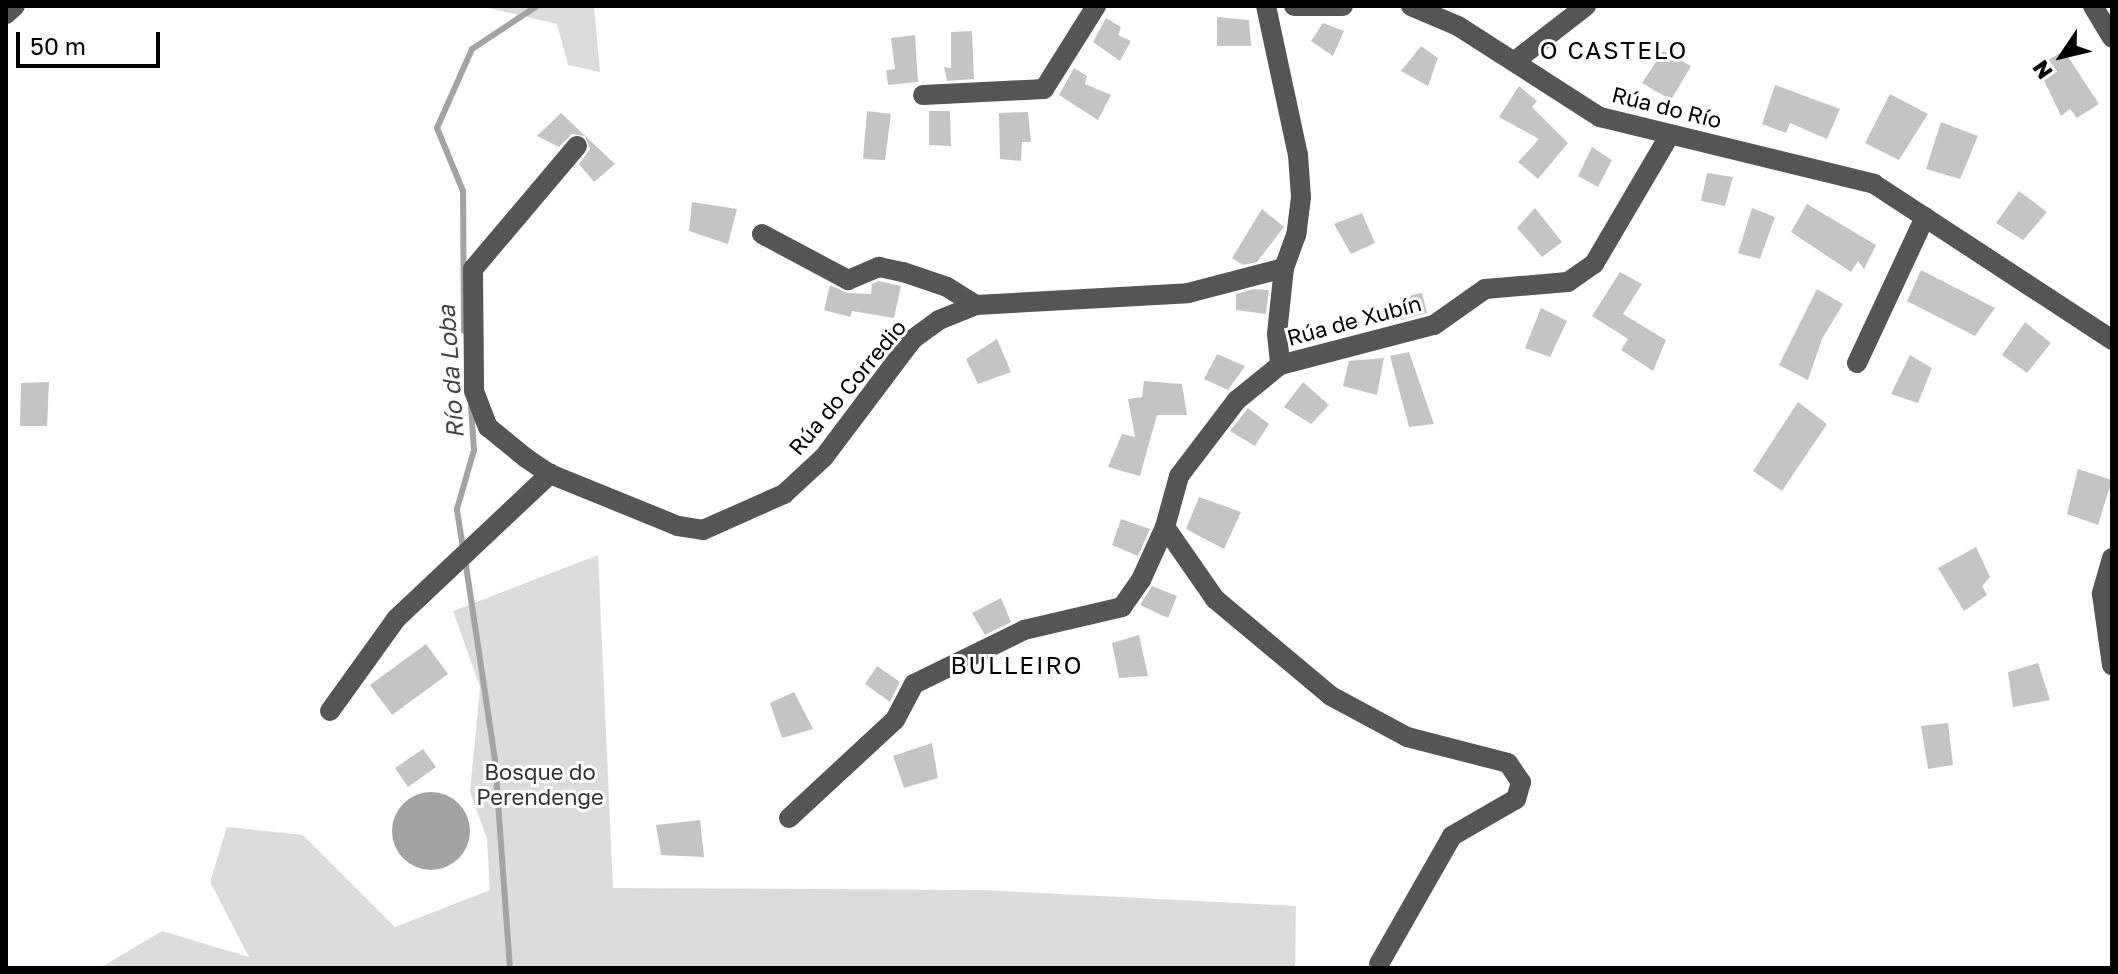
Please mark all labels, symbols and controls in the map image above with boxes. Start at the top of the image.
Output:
scale bar [20,16,164,66]
north arrow [2022,16,2102,96]
text: 50 m [30,31,86,60]
district label: O CASTELO [1540,36,1688,64]
text: N [2026,55,2058,85]
street label: Rúa do Río [1609,81,1725,133]
street label: Rúa de Xubín [1284,289,1424,351]
water label: Río da Loba [431,304,469,440]
street label: Rúa do Corredio [783,314,911,460]
district label: BULLEIRO [950,651,1084,679]
park label: Bosque do Perendenge [476,758,604,810]

